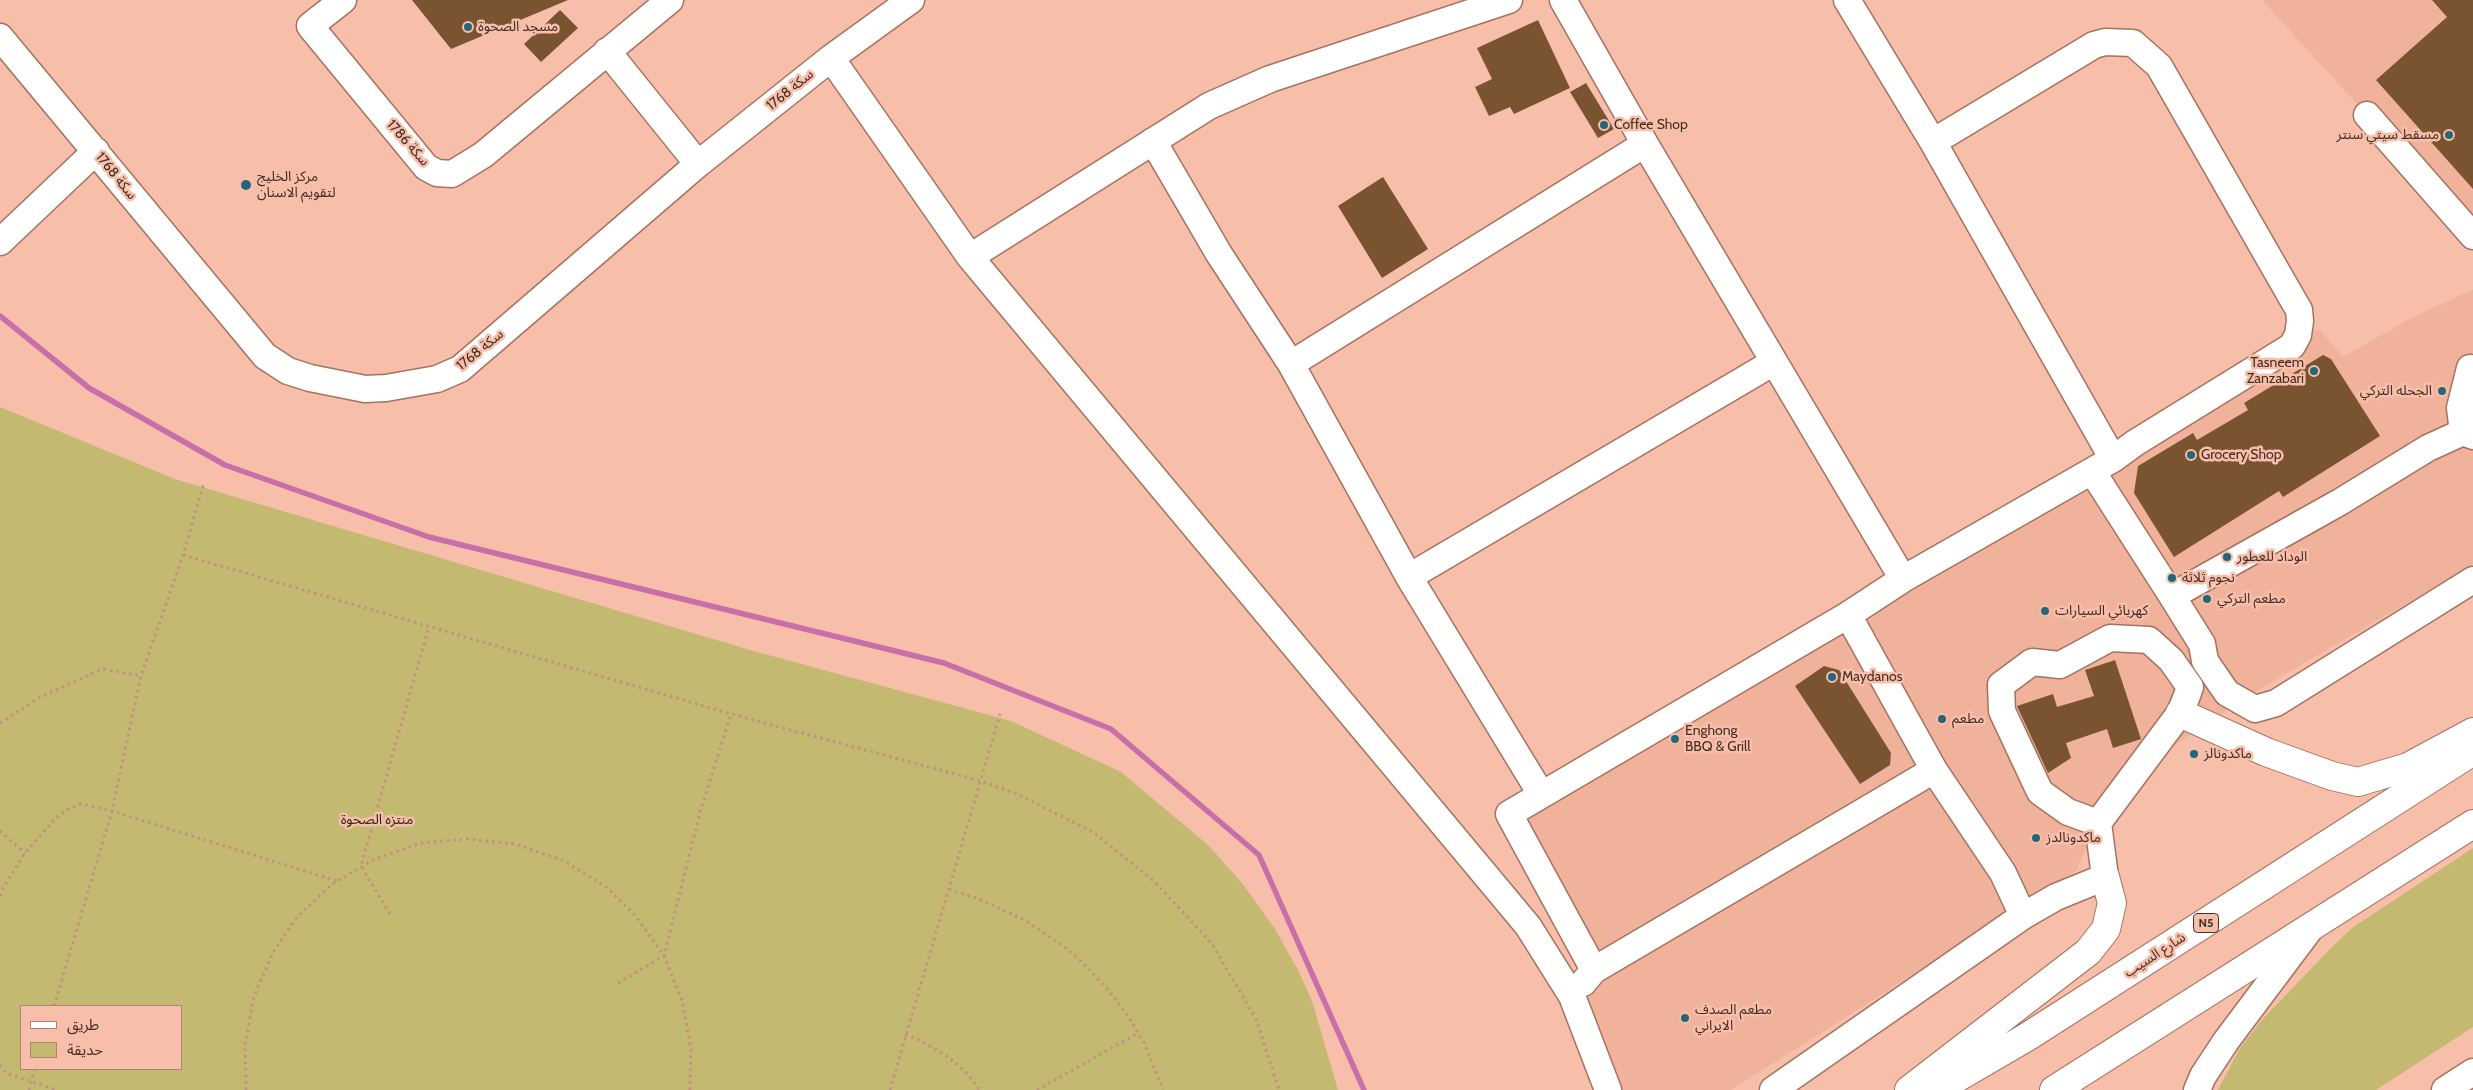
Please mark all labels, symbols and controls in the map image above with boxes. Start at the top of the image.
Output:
place label: مسجد الصحوة [478,19,558,35]
marker: مسجد الصحوة [462,21,474,33]
street label: سكة 1768 [763,66,817,114]
street label: سكة 1786 [383,117,433,169]
place label: Coffee Shop [1614,117,1688,133]
marker: Coffee Shop [1598,119,1610,131]
place label: مسقط سيتي سنتر [2337,127,2439,143]
marker: مسقط سيتي سنتر [2443,129,2455,141]
street label: سكة 1768 [92,149,140,203]
place label: مركز الخليج لتقويم الاسنان [257,169,336,202]
marker: مركز الخليج لتقويم الاسنان [239,178,253,192]
street label: سكة 1768 [453,326,507,374]
place label: Tasneem Zanzabari [2247,355,2304,388]
marker: Tasneem Zanzabari [2308,365,2320,377]
place label: الجحله التركي [2360,383,2432,399]
marker: الجحله التركي [2436,385,2448,397]
place label: Grocery Shop [2201,447,2282,463]
marker: Grocery Shop [2185,449,2197,461]
place label: الوداد للعطور [2237,549,2307,565]
marker: الوداد للعطور [2221,551,2233,563]
place label: نجوم ثلاثة [2182,570,2235,586]
marker: نجوم ثلاثة [2166,572,2178,584]
place label: مطعم التركي [2217,591,2286,607]
marker: مطعم التركي [2201,593,2213,605]
place label: كهربائي السيارات [2055,603,2148,619]
marker: كهربائي السيارات [2039,605,2051,617]
place label: Maydanos [1842,669,1902,685]
marker: Maydanos [1826,671,1838,683]
place label: مطعم [1952,711,1984,727]
marker: مطعم [1936,713,1948,725]
place label: Enghong BBQ & Grill [1685,723,1751,756]
marker: Enghong BBQ & Grill [1669,733,1681,745]
place label: ماكدونالز [2204,746,2252,762]
marker: ماكدونالز [2188,748,2200,760]
park label: منتزه الصحوة [341,812,413,828]
place label: ماكدونالدز [2046,830,2101,846]
marker: ماكدونالدز [2030,832,2042,844]
road number: N5 [2194,914,2218,932]
street label: شارع السيب [2121,929,2189,981]
place label: مطعم الصدف الايراني [1695,1002,1772,1034]
legend [20,1005,182,1070]
marker: مطعم الصدف الايراني [1679,1012,1691,1024]
text: طريق [67,1016,99,1034]
text: حديقة [67,1041,103,1059]

